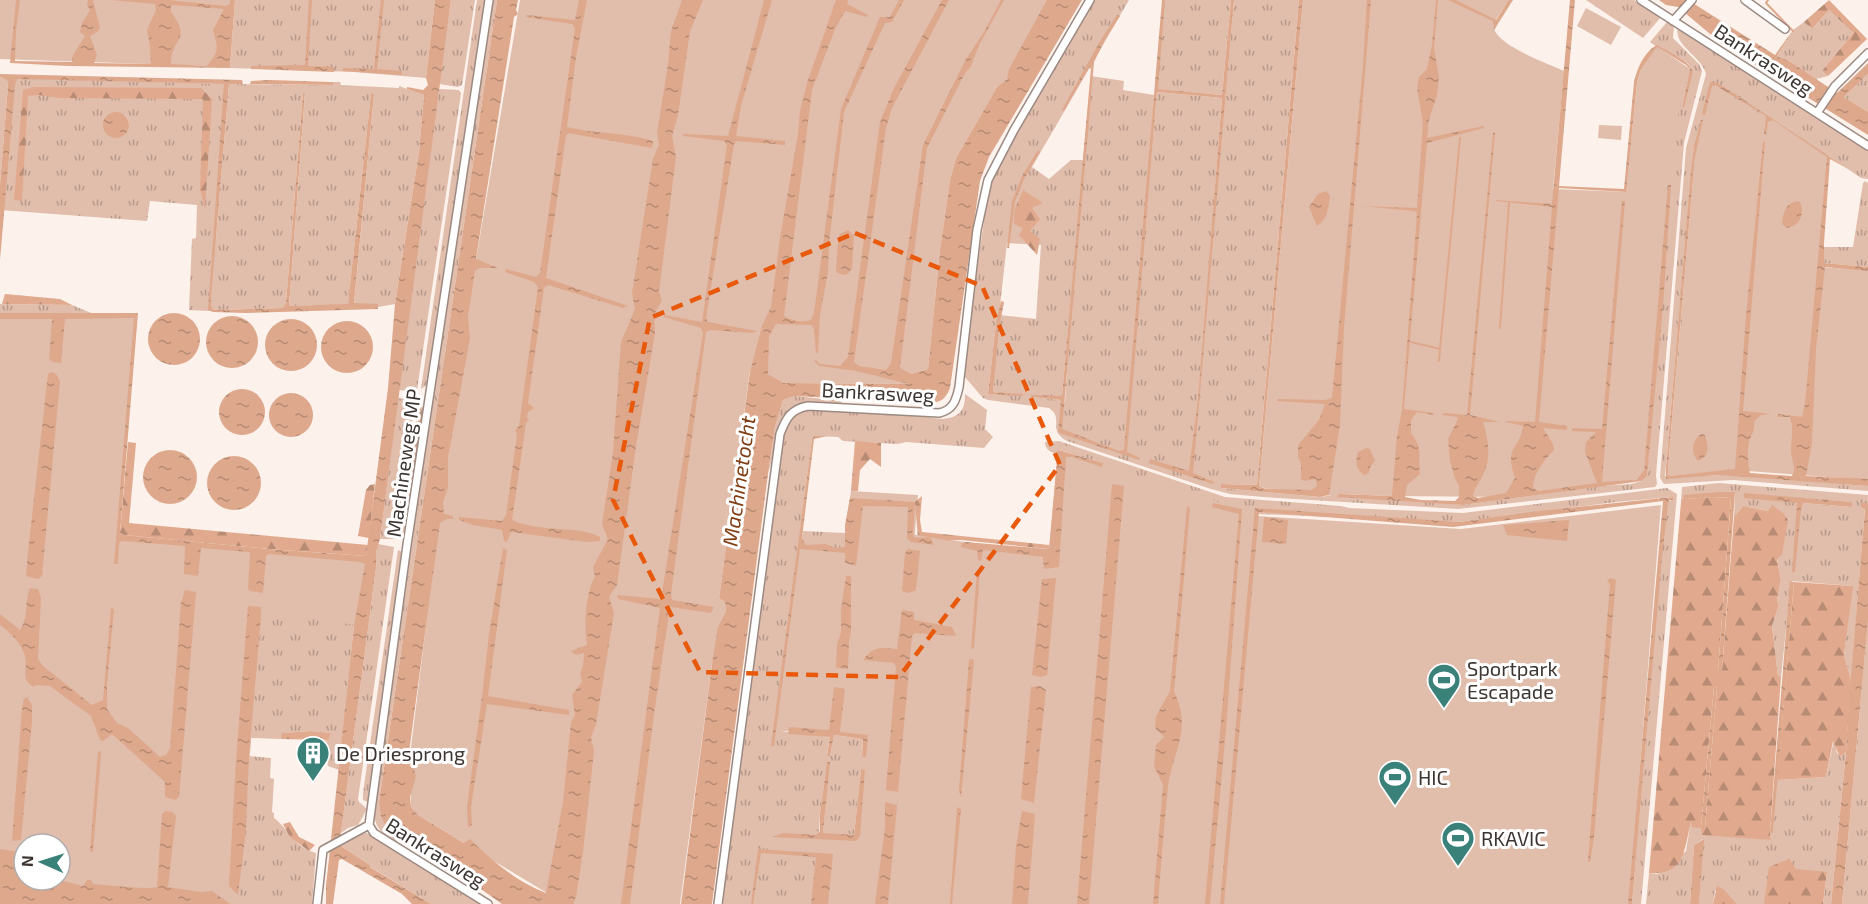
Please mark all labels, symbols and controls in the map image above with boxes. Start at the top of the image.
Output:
street label: Bankrasweg [1710,18,1818,100]
street label: Bankrasweg [821,377,935,407]
street label: Machineweg MP [381,387,425,539]
water label: Machinetocht [716,414,760,548]
place label: Sportpark Escapade [1467,656,1558,703]
sports icon: Sportpark Escapade [1426,662,1462,709]
building icon: De Driesprong [295,735,331,782]
place label: De Driesprong [336,741,465,765]
sports icon: HIC [1377,759,1413,806]
place label: HIC [1418,765,1448,789]
street label: Bankrasweg [382,812,490,892]
sports icon: RKAVIC [1440,820,1476,867]
place label: RKAVIC [1481,826,1546,850]
north arrow [12,832,72,892]
text: N [17,855,36,867]

